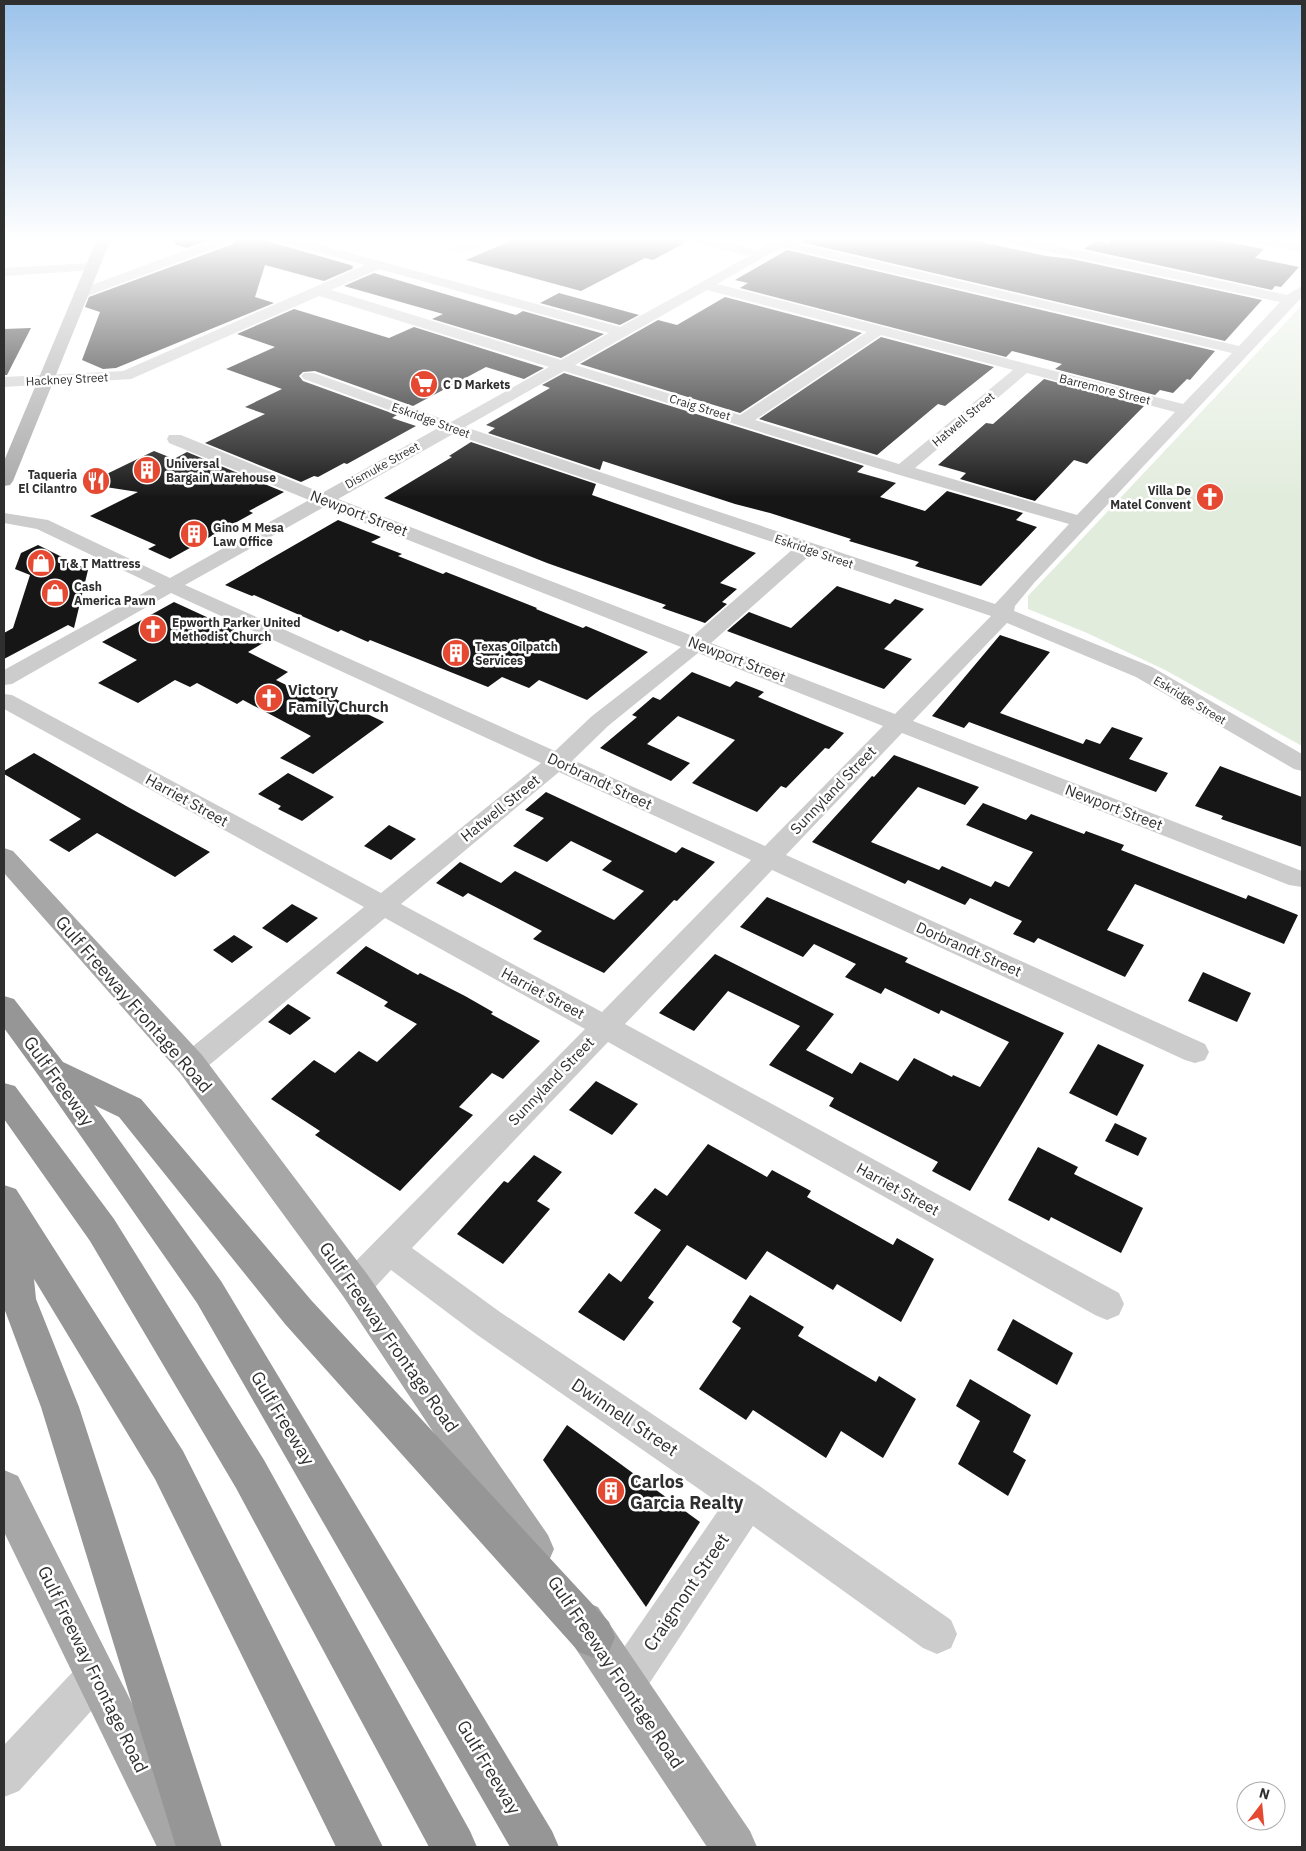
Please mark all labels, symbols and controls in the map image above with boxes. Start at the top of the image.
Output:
street label: Hackney Street [25,369,109,389]
supermarket icon: C D Markets [409,369,439,399]
street label: Barremore Street [1058,370,1152,408]
place label: C D Markets [443,377,510,392]
street label: Hatwell Street [929,388,997,450]
street label: Craig Street [668,391,732,423]
street label: Eskridge Street [390,399,472,441]
street label: Dismuke Street [342,438,422,492]
building icon: Universal Bargain Warehouse [132,455,162,485]
place label: Universal Bargain Warehouse [166,456,276,485]
restaurant icon: Taqueria El Cilantro [81,466,111,496]
place label: Taqueria El Cilantro [18,467,77,496]
church icon: Villa De Matel Convent [1195,482,1225,512]
place label: Villa De Matel Convent [1110,483,1191,512]
street label: Newport Street [308,486,410,540]
building icon: Gino M Mesa Law Office [179,519,209,549]
place label: Gino M Mesa Law Office [213,520,284,549]
street label: Eskridge Street [773,531,855,571]
shop icon: T & T Mattress [26,548,56,578]
place label: T & T Mattress [60,556,140,571]
shop icon: Cash America Pawn [40,578,70,608]
place label: Cash America Pawn [74,579,156,608]
church icon: Epworth Parker United Methodist Church [138,614,168,644]
place label: Epworth Parker United Methodist Church [172,615,301,644]
street label: Newport Street [686,632,788,686]
building icon: Texas Oilpatch Services [441,638,471,668]
place label: Texas Oilpatch Services [475,639,558,668]
street label: Eskridge Street [1151,672,1229,728]
place label: Victory Family Church [288,680,389,716]
church icon: Victory Family Church [254,683,284,713]
street label: Sunnyland Street [786,742,880,838]
street label: Dorbrandt Street [545,748,655,814]
street label: Harriet Street [142,769,232,831]
street label: Hatwell Street [457,770,543,846]
street label: Newport Street [1063,780,1165,834]
street label: Gulf Freeway Frontage Road [51,911,217,1097]
street label: Dorbrandt Street [913,917,1025,981]
street label: Harriet Street [498,963,588,1023]
street label: Gulf Freeway [19,1032,99,1130]
street label: Sunnyland Street [504,1033,598,1129]
street label: Harriet Street [853,1158,943,1220]
street label: Gulf Freeway Frontage Road [314,1237,464,1437]
street label: Gulf Freeway [246,1367,320,1469]
street label: Dwinnell Street [567,1373,683,1461]
place label: Carlos Garcia Realty [630,1470,744,1514]
building icon: Carlos Garcia Realty [596,1476,626,1506]
street label: Craigmont Street [638,1529,734,1655]
street label: Gulf Freeway Frontage Road [33,1562,153,1776]
street label: Gulf Freeway Frontage Road [543,1571,689,1773]
street label: Gulf Freeway [452,1716,526,1818]
north arrow [1236,1781,1286,1831]
text: N [1257,1783,1272,1804]

